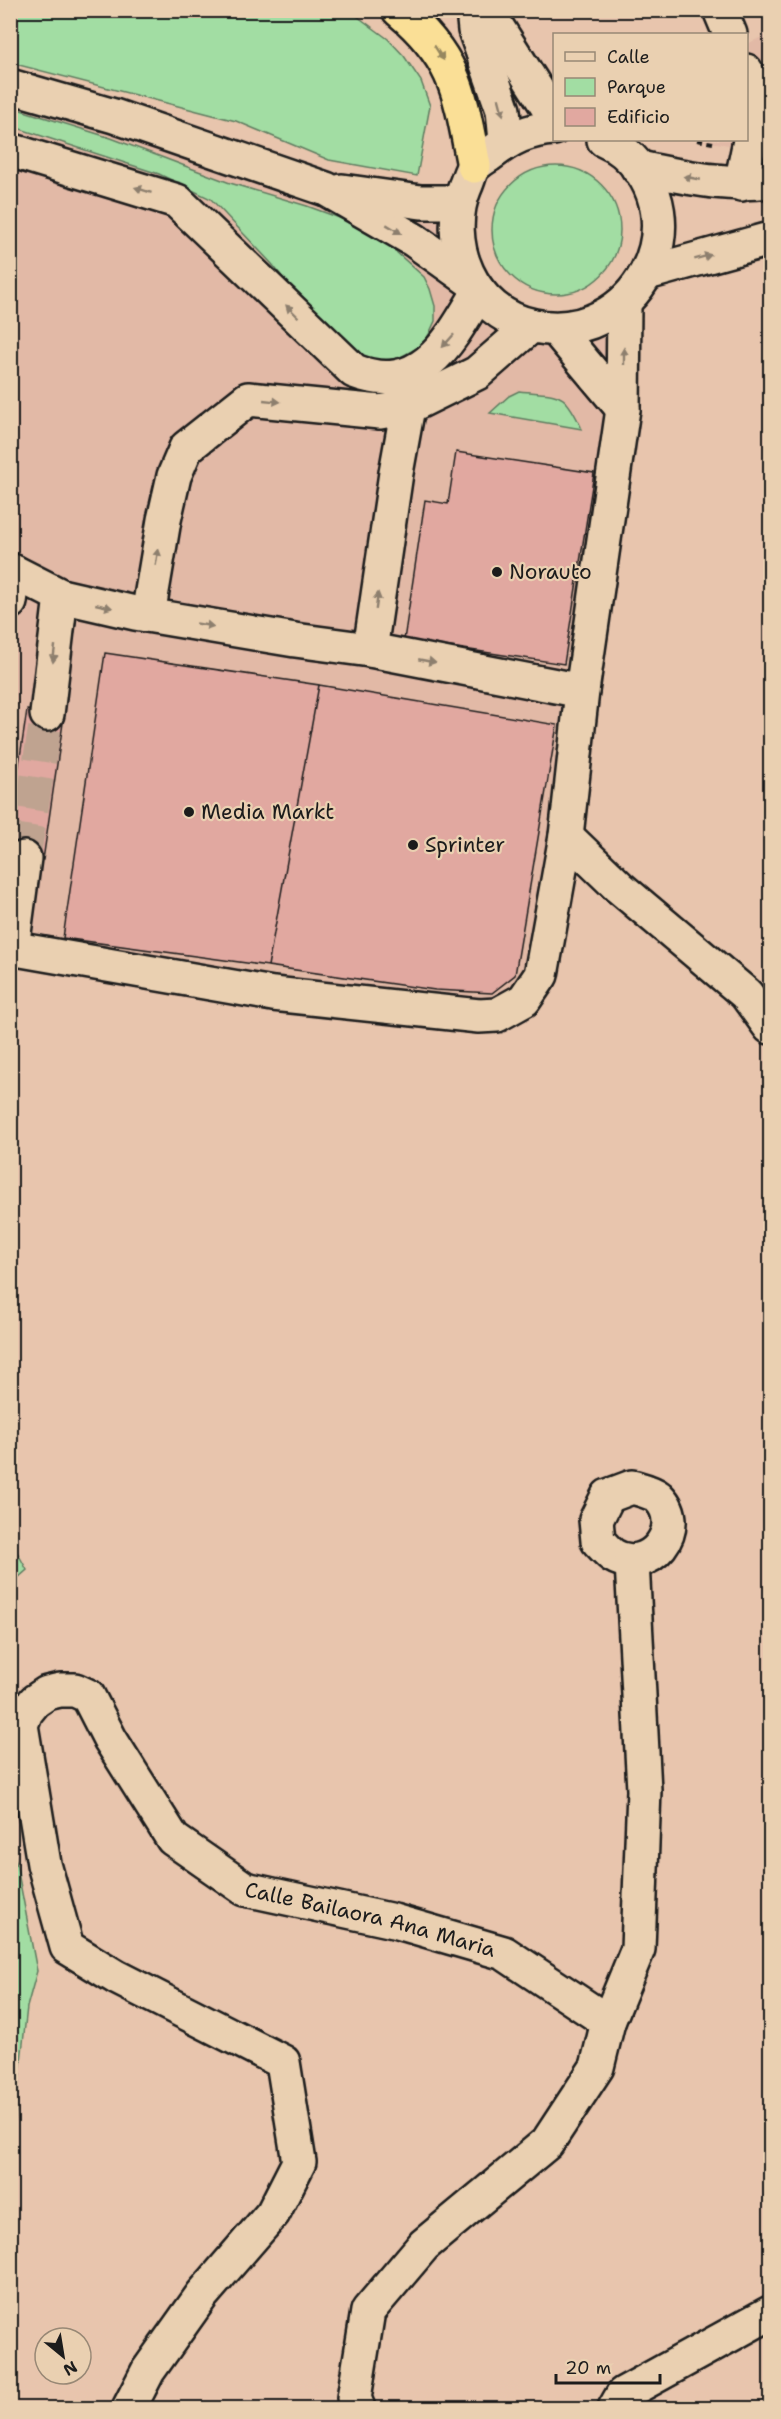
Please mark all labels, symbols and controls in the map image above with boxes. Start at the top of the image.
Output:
legend [553,33,748,141]
one-way arrow [433,44,445,60]
text: Calle [607,45,650,69]
text: Parque [607,75,666,99]
one-way arrow [496,98,506,116]
text: Edificio [607,105,670,129]
one-way arrow [682,173,701,182]
one-way arrow [134,184,152,194]
one-way arrow [386,223,402,234]
one-way arrow [694,252,712,261]
one-way arrow [286,304,300,318]
one-way arrow [442,333,455,348]
one-way arrow [619,347,629,366]
one-way arrow [262,396,281,406]
one-way arrow [153,548,162,567]
place label: Norauto [509,558,592,586]
marker: Norauto [490,565,504,579]
one-way arrow [372,591,381,610]
one-way arrow [94,601,113,611]
one-way arrow [196,621,215,630]
one-way arrow [49,644,59,663]
one-way arrow [418,657,437,666]
place label: Media Markt [201,798,334,826]
marker: Media Markt [182,805,196,819]
place label: Sprinter [425,831,505,859]
marker: Sprinter [406,838,420,852]
street label: Calle Bailaora Ana Maria [242,1875,499,1964]
north arrow [33,2326,93,2386]
scale bar [556,2347,660,2385]
text: N [60,2356,81,2381]
text: 20 m [565,2356,611,2380]

